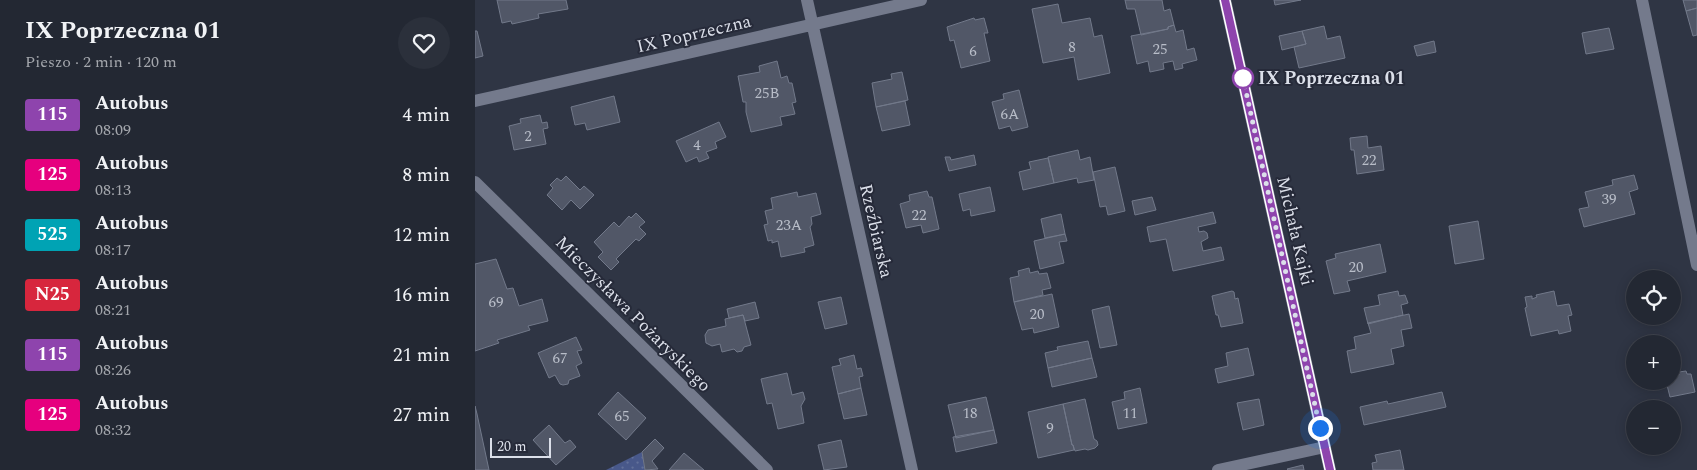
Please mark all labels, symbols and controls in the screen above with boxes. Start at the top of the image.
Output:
street label: IX Poprzeczna [634,8,754,60]
text: IX Poprzeczna 01 [25,13,221,49]
button: heart [398,17,450,69]
house number: 8 [1068,36,1076,59]
house number: 25 [1152,38,1168,61]
house number: 6 [969,40,977,63]
text: Pieszo · 2 min · 120 m [25,50,177,74]
place label: IX Poprzeczna 01 [1258,65,1405,92]
marker: IX Poprzeczna 01 [1232,67,1254,89]
house number: 25B [755,82,780,105]
text: Autobus [95,89,169,118]
text: 115 [37,101,68,128]
text: 4 min [402,101,450,130]
house number: 6A [1001,103,1019,126]
text: 08:09 [95,118,131,142]
house number: 2 [524,125,532,148]
house number: 4 [693,134,701,157]
text: Autobus [95,149,169,178]
house number: 22 [1361,149,1377,172]
text: 125 [37,161,68,188]
text: 8 min [402,161,450,190]
street label: Michała Kajki [1269,174,1321,288]
text: 08:13 [95,178,131,202]
street label: Rzeźbiarska [852,181,900,281]
house number: 39 [1601,188,1617,211]
house number: 22 [911,204,927,227]
text: Autobus [95,209,169,238]
house number: 23A [776,214,802,237]
text: 525 [37,221,68,248]
text: 12 min [393,221,450,250]
street label: Mieczysława Pożaryskiego [549,230,717,398]
text: 08:17 [95,238,131,262]
house number: 20 [1348,256,1364,279]
text: Autobus [95,269,169,298]
map controls [1626,270,1681,455]
button: locate [1626,270,1681,325]
text: N25 [35,281,70,308]
text: 16 min [393,281,450,310]
house number: 69 [488,291,504,314]
text: 08:21 [95,298,131,322]
house number: 20 [1029,303,1045,326]
text: Autobus [95,329,169,358]
button: + [1626,335,1681,390]
text: 115 [37,341,68,368]
text: 21 min [393,341,450,370]
house number: 67 [552,347,568,370]
text: 08:26 [95,358,131,382]
text: Autobus [95,389,169,418]
button: − [1626,400,1681,455]
text: 125 [37,401,68,428]
text: 27 min [393,401,450,430]
house number: 18 [962,402,978,425]
house number: 11 [1122,402,1138,425]
house number: 65 [614,405,630,428]
your location [1308,416,1333,441]
house number: 9 [1046,417,1054,440]
text: 08:32 [95,418,131,442]
scale bar [490,435,551,458]
text: 20 m [497,436,527,457]

